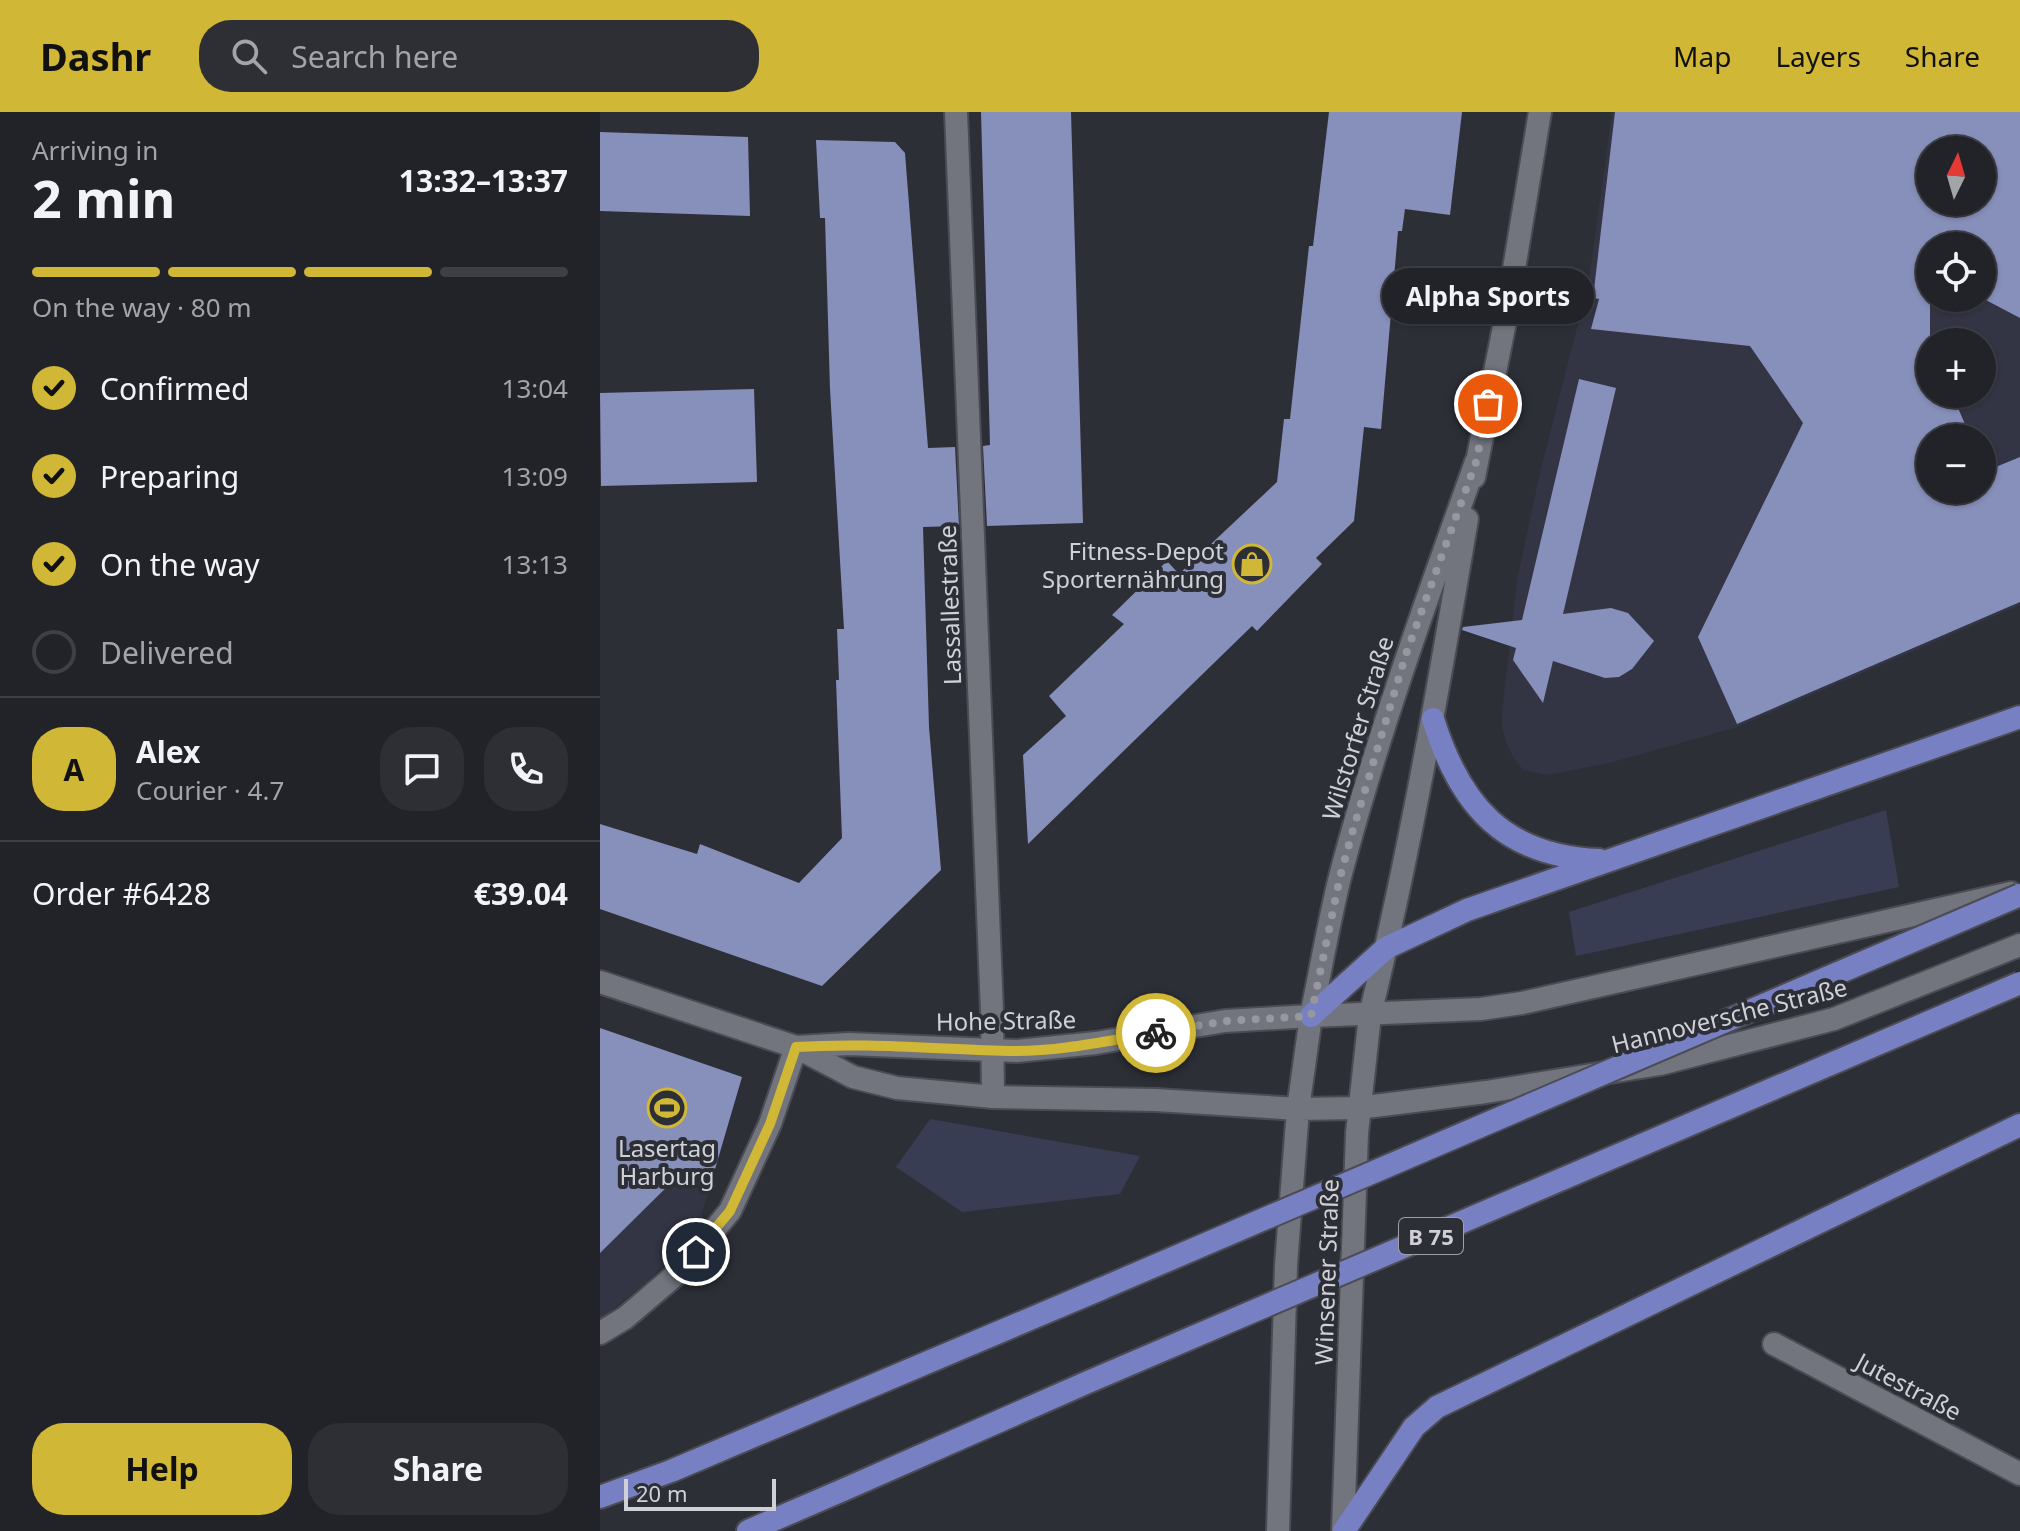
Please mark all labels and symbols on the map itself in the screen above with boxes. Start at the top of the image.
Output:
north arrow [1916,136,1996,216]
callout: Alpha Sports [1382,268,1594,324]
pin [1454,370,1522,438]
street label: Lassallestraße [930,524,968,686]
place label: Fitness-Depot Sporternährung [1042,534,1224,595]
shop icon: Fitness-Depot Sporternährung [1231,543,1273,585]
street label: Wilstorfer Straße [1313,632,1401,824]
street label: Hannoversche Straße [1608,970,1850,1060]
courier [1116,993,1196,1073]
street label: Hohe Straße [936,1002,1076,1038]
sports icon: Lasertag Harburg [646,1087,688,1129]
place label: Lasertag Harburg [618,1131,716,1192]
street label: Winsener Straße [1306,1178,1346,1366]
pin [662,1218,730,1286]
road number: B 75 [1399,1218,1463,1254]
street label: Jutestraße [1849,1343,1968,1428]
scale bar [624,1475,776,1511]

